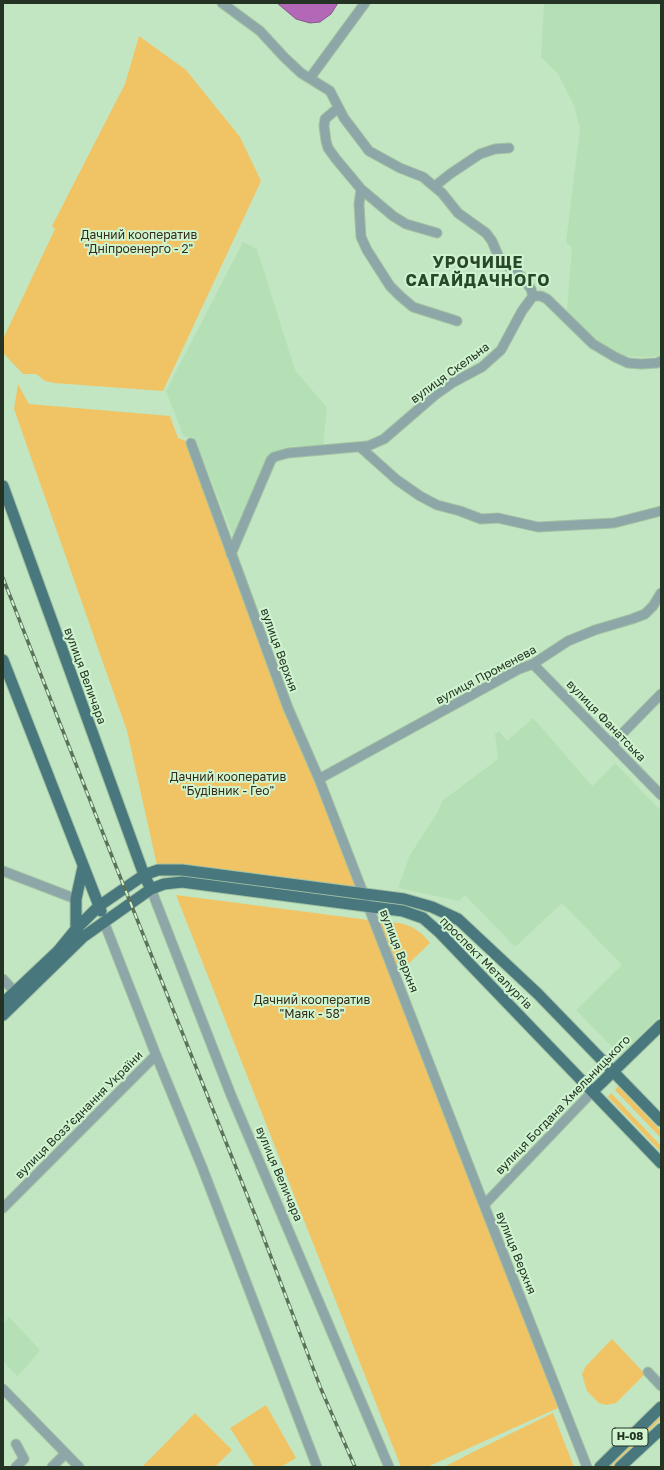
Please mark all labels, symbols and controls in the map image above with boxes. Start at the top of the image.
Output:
park label: Дачний кооператив "Дніпроенерго - 2" [81,228,197,256]
district label: УРОЧИЩЕ САГАЙДАЧНОГО [406,253,550,291]
street label: вулиця Скельна [408,340,492,406]
street label: вулиця Верхня [257,606,301,694]
street label: вулиця Величара [61,626,109,726]
street label: вулиця Променева [433,642,539,708]
street label: вулиця Фанатська [563,677,649,765]
park label: Дачний кооператив "Будівник - Гео" [170,770,286,798]
street label: вулиця Верхня [377,908,421,994]
street label: проспект Металургів [437,914,535,1012]
park label: Дачний кооператив "Маяк - 58" [254,993,370,1021]
street label: вулиця Богдана Хмельницького [493,1032,633,1178]
street label: вулиця Воззʼєднання України [12,1048,146,1182]
street label: вулиця Величара [253,1124,305,1224]
street label: вулиця Верхня [493,1210,539,1296]
road number: Н-08 [612,1428,648,1446]

